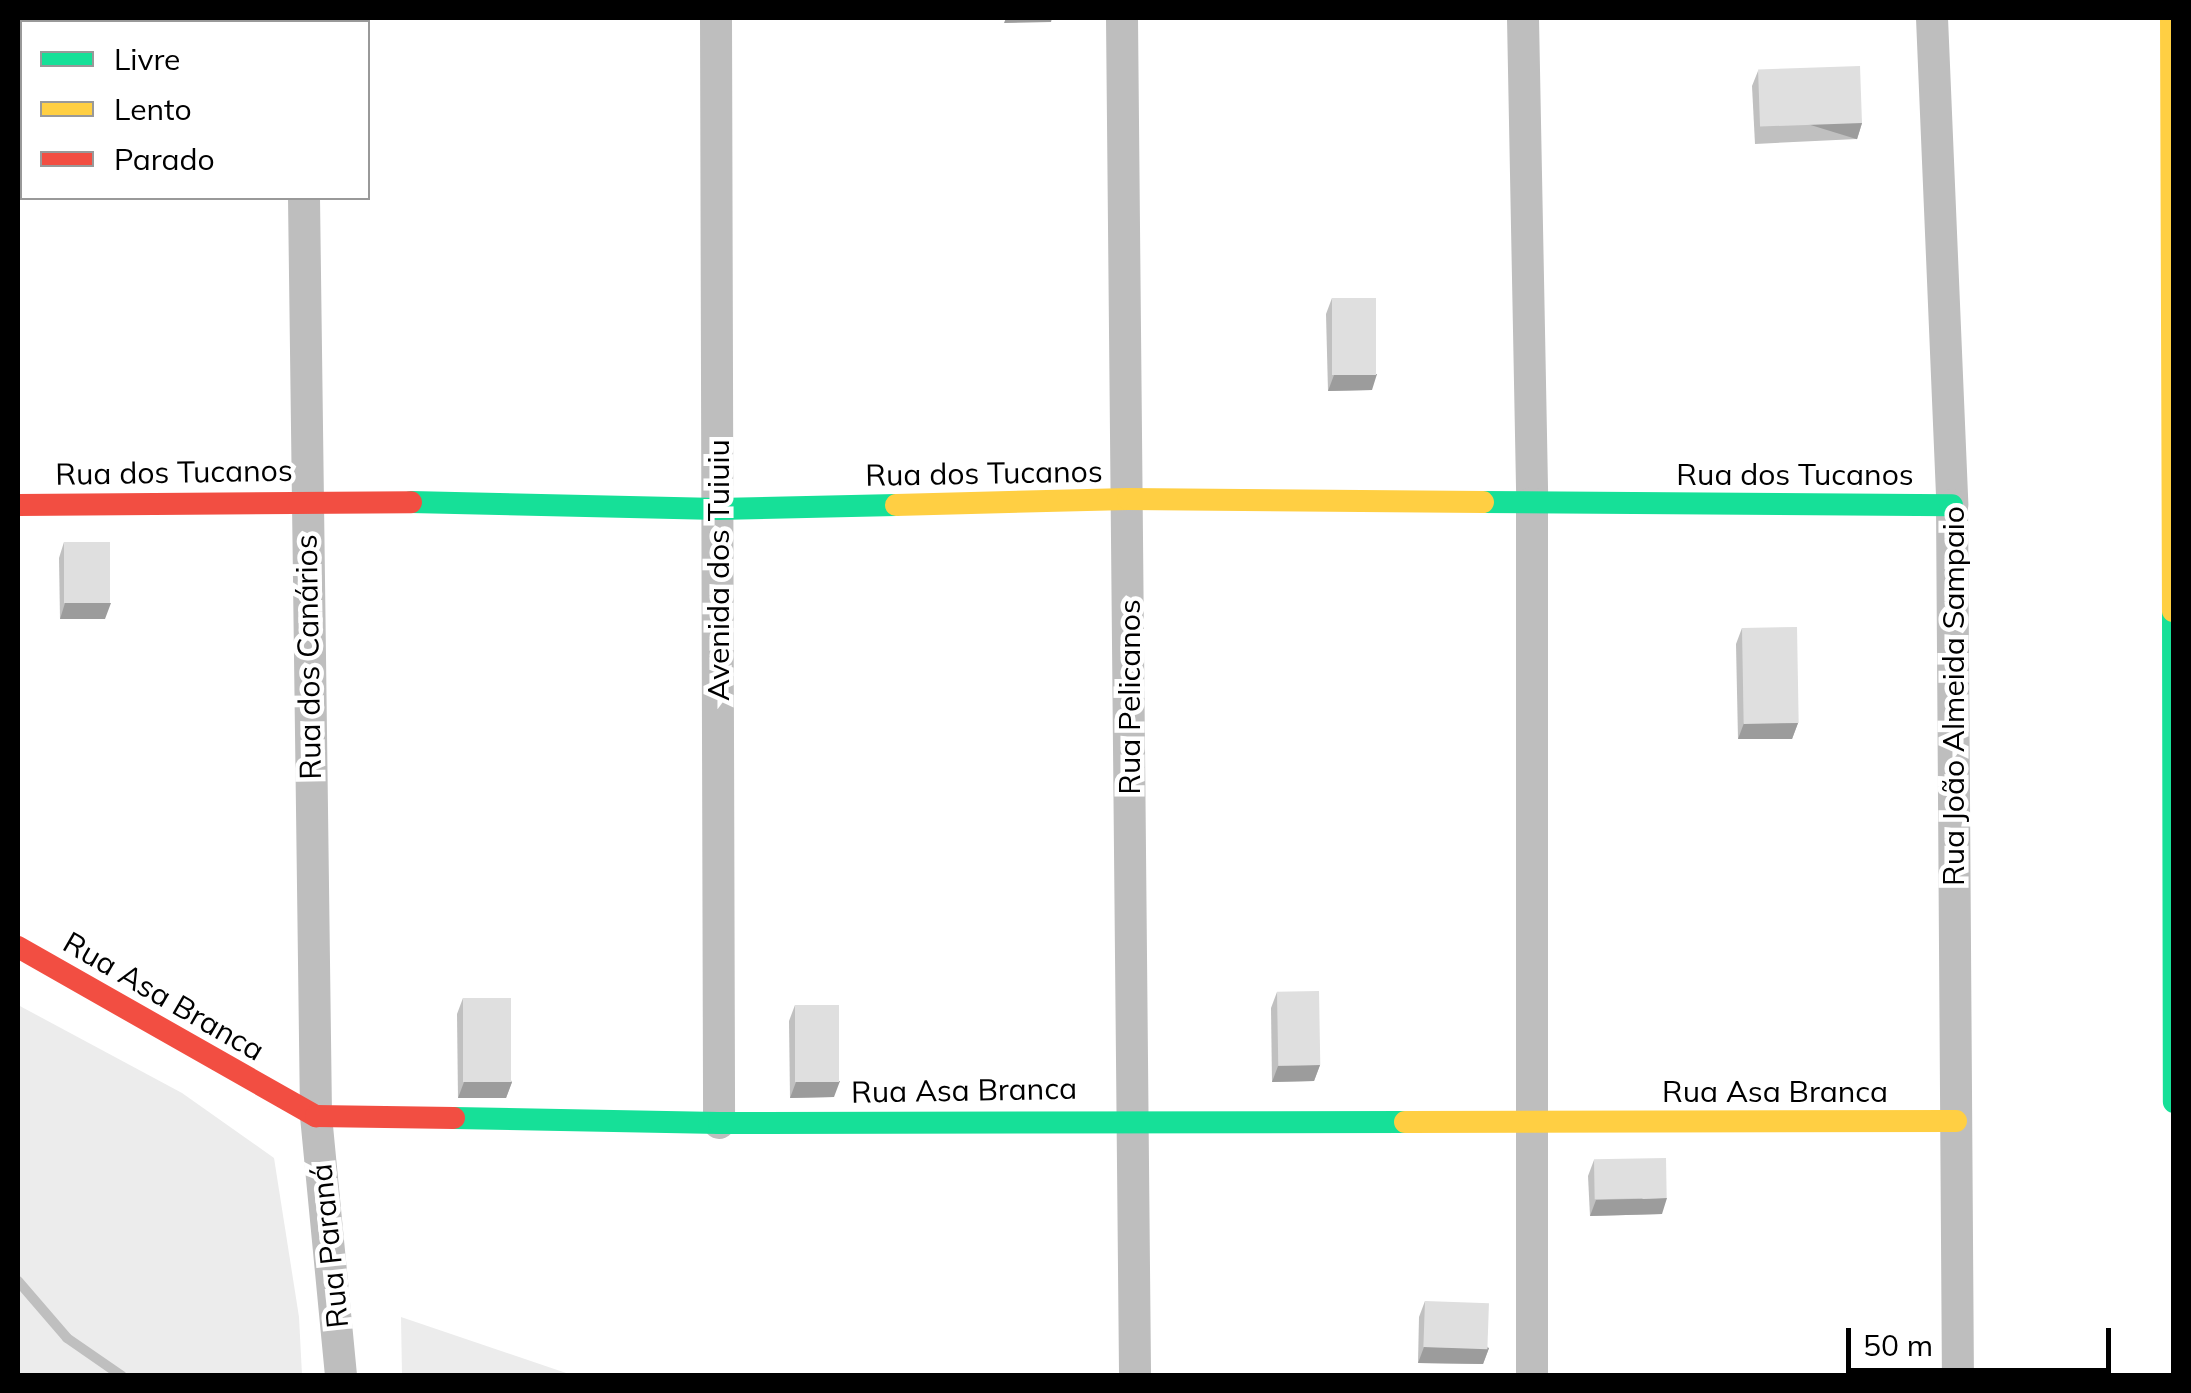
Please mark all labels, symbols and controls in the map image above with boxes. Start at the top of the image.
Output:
legend [20,20,370,200]
text: Livre [114,40,180,78]
text: Lento [114,90,192,128]
text: Parado [114,140,215,178]
street label: Avenida dos Tuiuiu [700,439,736,701]
street label: Rua dos Tucanos [55,452,293,492]
street label: Rua dos Tucanos [865,453,1103,493]
street label: Rua dos Tucanos [1676,456,1914,492]
street label: Rua João Almeida Sampaio [1935,506,1971,886]
street label: Rua dos Canários [288,534,328,780]
street label: Rua Pelicanos [1111,599,1147,795]
street label: Rua Asa Branca [57,924,271,1068]
street label: Rua Asa Branca [851,1070,1077,1110]
street label: Rua Asa Branca [1662,1073,1888,1109]
street label: Rua Paraná [302,1162,356,1330]
scale bar [1851,1308,2116,1370]
text: 50 m [1863,1326,1933,1364]

